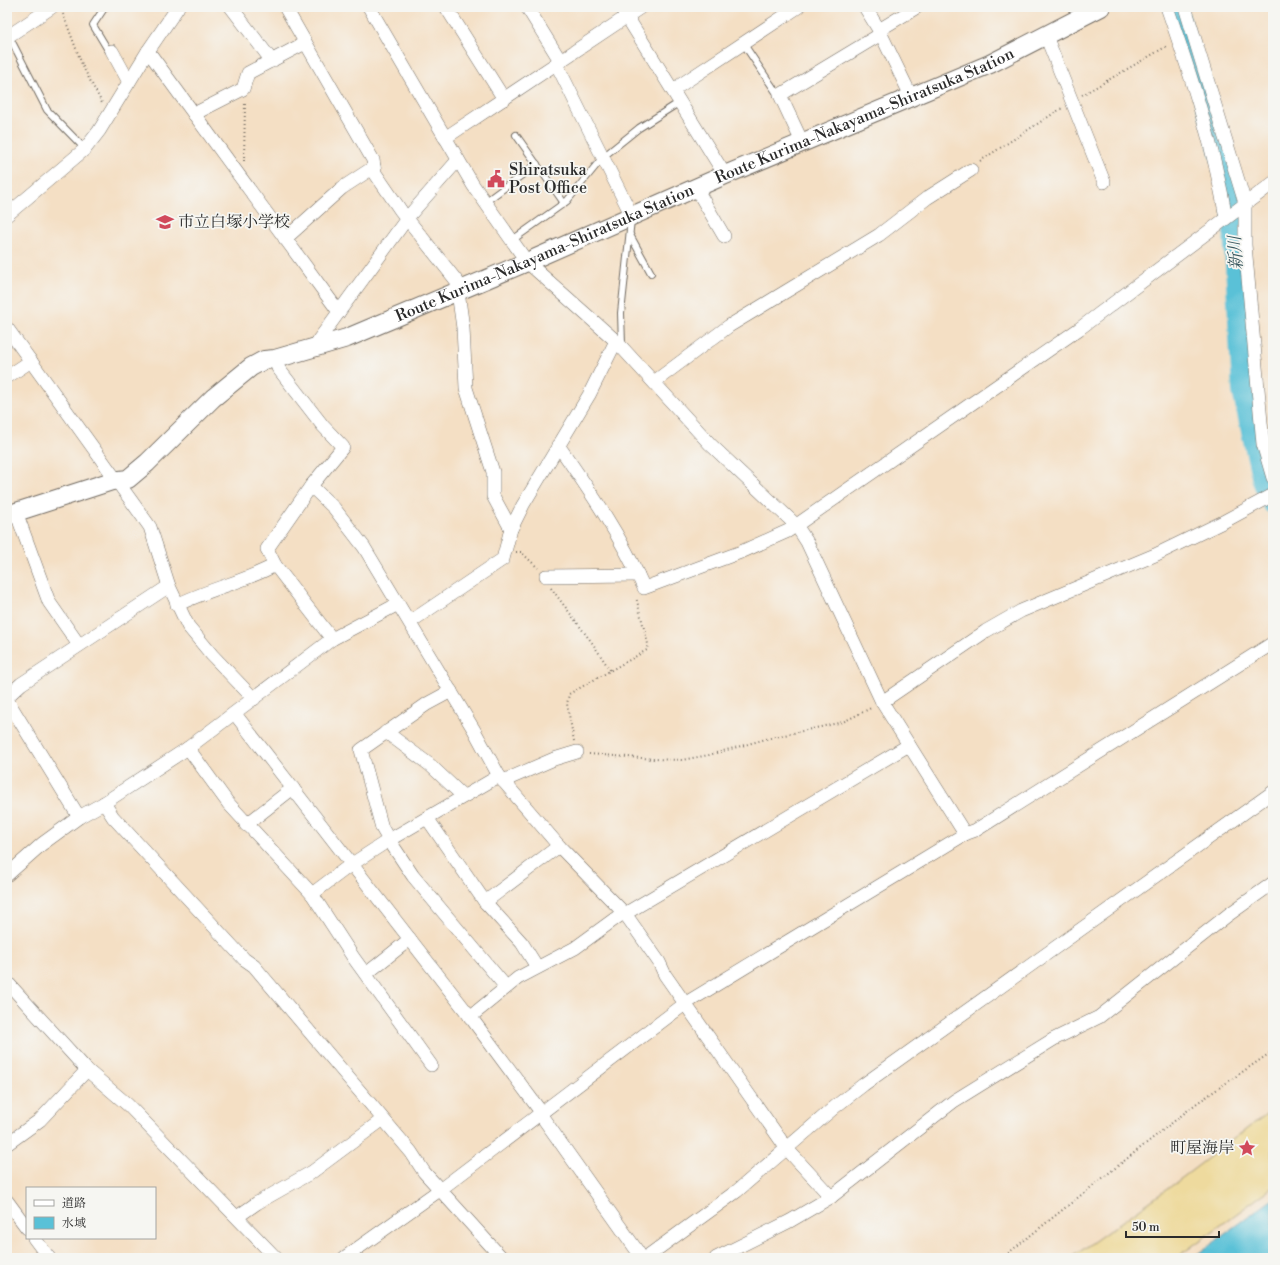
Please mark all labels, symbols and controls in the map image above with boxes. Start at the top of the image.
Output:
street label: Route Kurima-Nakayama-Shiratsuka Station [712,43,1018,188]
place label: Shiratsuka Post Office [509,160,588,198]
public building icon: Shiratsuka Post Office [486,169,506,189]
street label: Route Kurima-Nakayama-Shiratsuka Station [393,180,697,326]
school or university icon: 市立白塚小学校 [155,212,175,232]
place label: 市立白塚小学校 [178,212,290,232]
water label: 新川 [1224,233,1248,271]
place label: 町屋海岸 [1170,1138,1234,1158]
place icon: 町屋海岸 [1237,1138,1257,1158]
legend [26,1187,156,1239]
text: 道路 [62,1196,86,1211]
scale bar [1126,1213,1219,1239]
text: 水域 [62,1216,86,1231]
text: 50 m [1132,1220,1160,1235]

